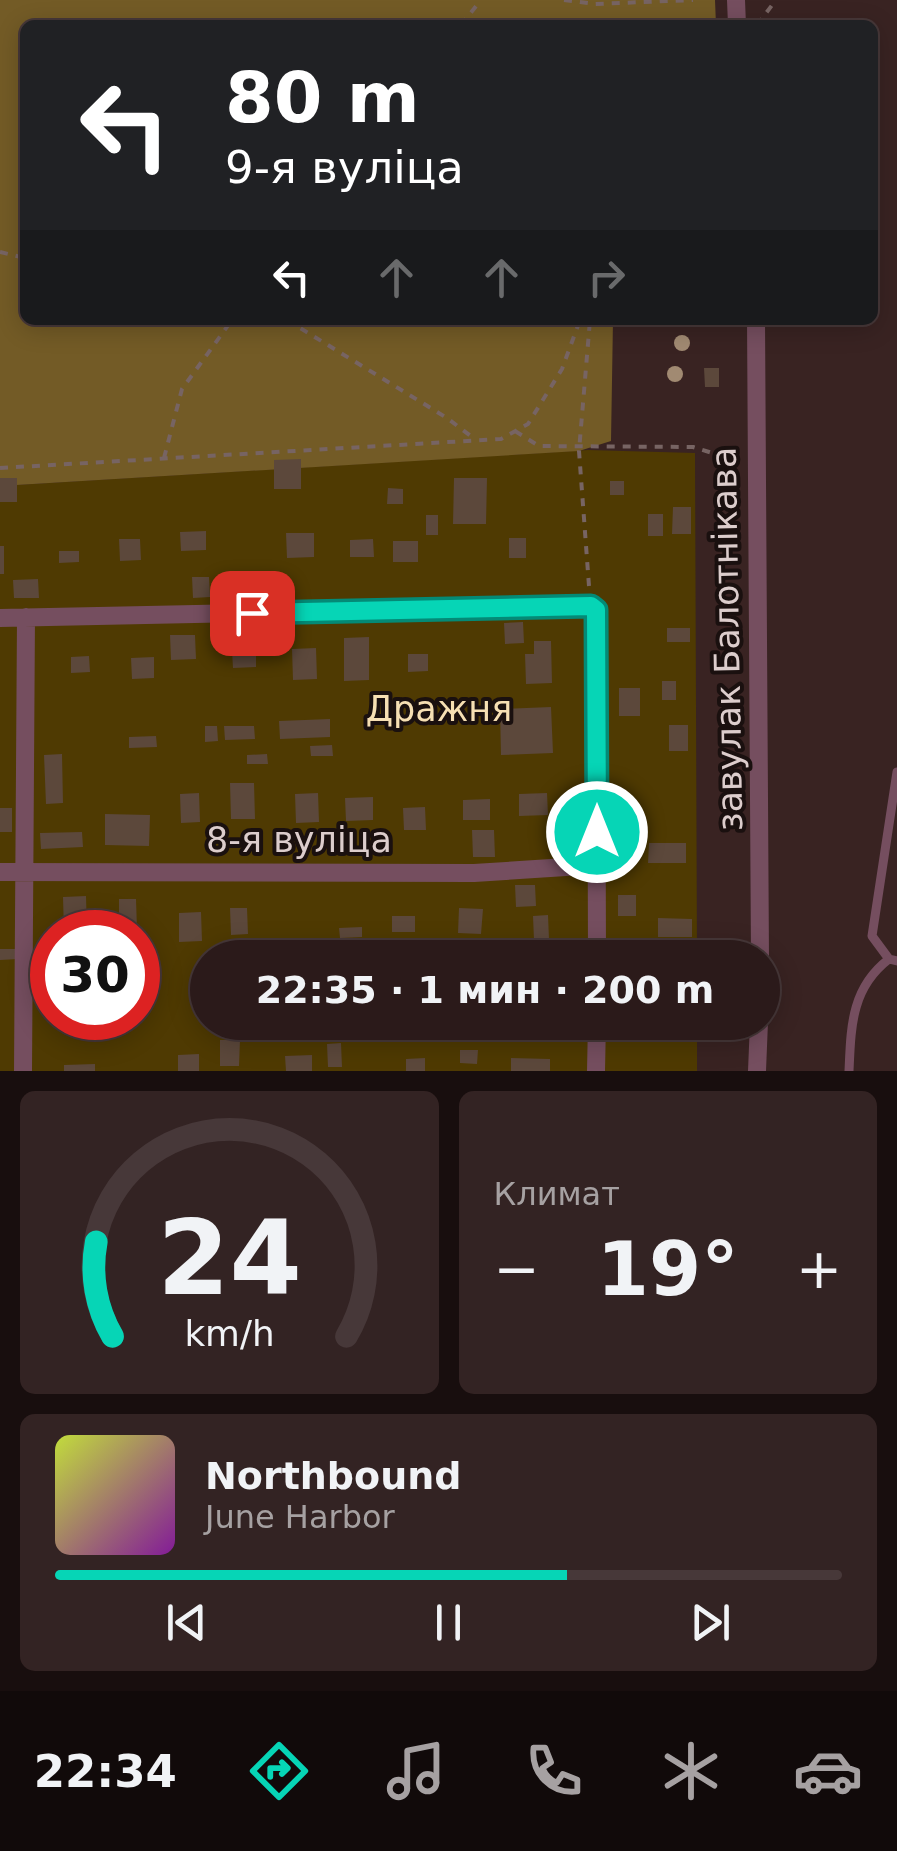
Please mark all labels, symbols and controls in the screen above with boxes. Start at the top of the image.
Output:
text: 80 m [225,57,420,139]
icon: left [60,60,190,190]
text: 9-я вуліца [225,141,464,194]
icon: left [264,250,319,305]
icon: ahead [369,250,424,305]
icon: ahead [474,250,529,305]
icon: right [579,250,634,305]
street label: завулак Балотнікава [704,446,750,832]
pin [210,571,295,656]
icon: arrive [225,586,280,641]
park label: Дражня [366,689,512,729]
position arrow [545,780,649,884]
street label: 8-я вуліца [206,820,392,860]
speed limit sign: 30 [30,910,160,1040]
text: 22:35 · 1 мин · 200 m [256,968,714,1012]
text: Климат [494,1175,620,1213]
text: 24 [157,1197,302,1319]
text: 19° [597,1225,739,1313]
text: − [494,1237,540,1301]
text: + [796,1237,842,1301]
text: km/h [184,1313,274,1354]
text: Northbound [205,1454,461,1498]
text: June Harbor [205,1498,395,1536]
icon: previous [159,1595,214,1650]
icon: pause [421,1595,476,1650]
icon: next [683,1595,738,1650]
icon: directions [244,1736,314,1806]
icon: music [381,1736,451,1806]
icon: phone [519,1736,589,1806]
icon: climate [656,1736,726,1806]
icon: car [793,1736,863,1806]
text: 22:34 [34,1745,177,1798]

